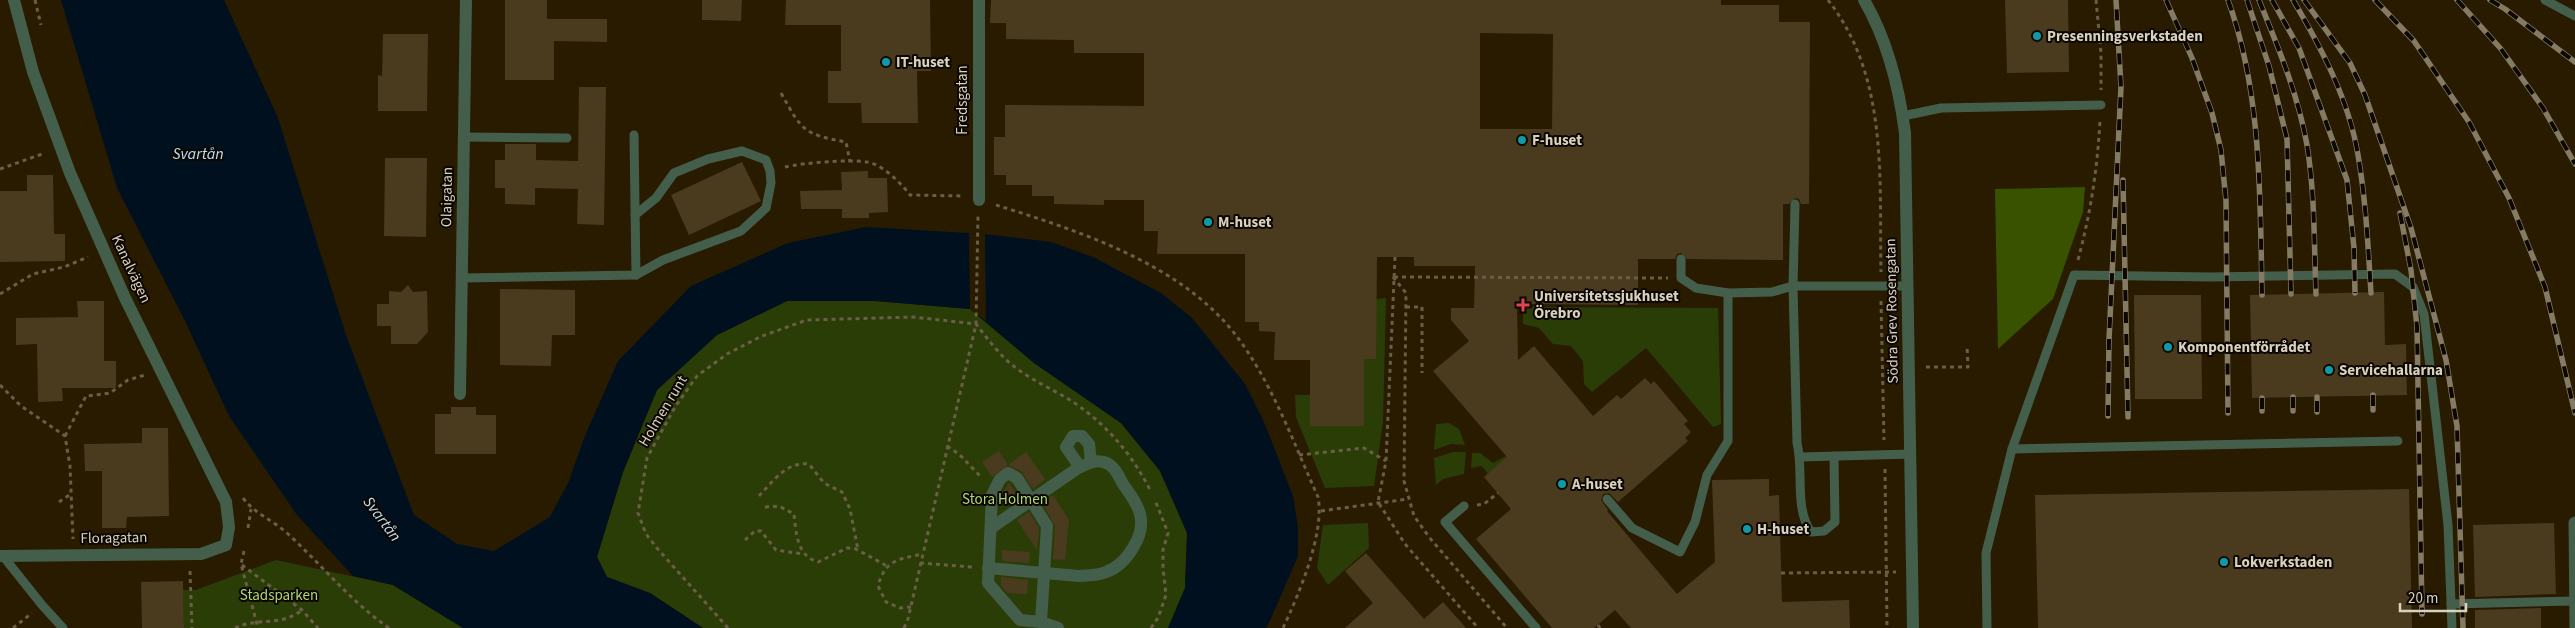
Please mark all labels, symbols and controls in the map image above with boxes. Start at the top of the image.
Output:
place label: Presenningsverkstaden [2047,26,2203,47]
marker: Presenningsverkstaden [2031,30,2043,42]
place label: IT-huset [896,52,950,73]
marker: IT-huset [880,56,892,68]
street label: Fredsgatan [952,65,973,135]
place label: F-huset [1532,130,1582,151]
marker: F-huset [1516,134,1528,146]
water label: Svartån [172,143,224,165]
street label: Olaigatan [436,167,458,227]
place label: M-huset [1218,212,1272,233]
marker: M-huset [1202,216,1214,228]
street label: Kanalvägen [106,231,156,307]
street label: Södra Grev Rosengatan [1880,238,1904,384]
place label: Universitetssjukhuset Örebro [1534,286,1679,324]
marker: Universitetssjukhuset Örebro [1516,298,1530,312]
place label: Komponentförrådet [2178,337,2310,358]
marker: Komponentförrådet [2162,341,2174,353]
place label: Servicehallarna [2339,360,2443,381]
marker: Servicehallarna [2323,364,2335,376]
street label: Holmen runt [634,372,692,450]
place label: A-huset [1571,474,1623,495]
marker: A-huset [1556,478,1568,490]
park label: Stora Holmen [962,489,1048,510]
water label: Svartån [358,492,406,546]
place label: H-huset [1757,519,1809,540]
marker: H-huset [1741,523,1753,535]
street label: Floragatan [80,527,148,549]
place label: Lokverkstaden [2234,552,2332,573]
marker: Lokverkstaden [2218,556,2230,568]
scale bar [2400,580,2466,612]
park label: Stadsparken [240,585,318,606]
text: 20 m [2408,588,2438,609]

